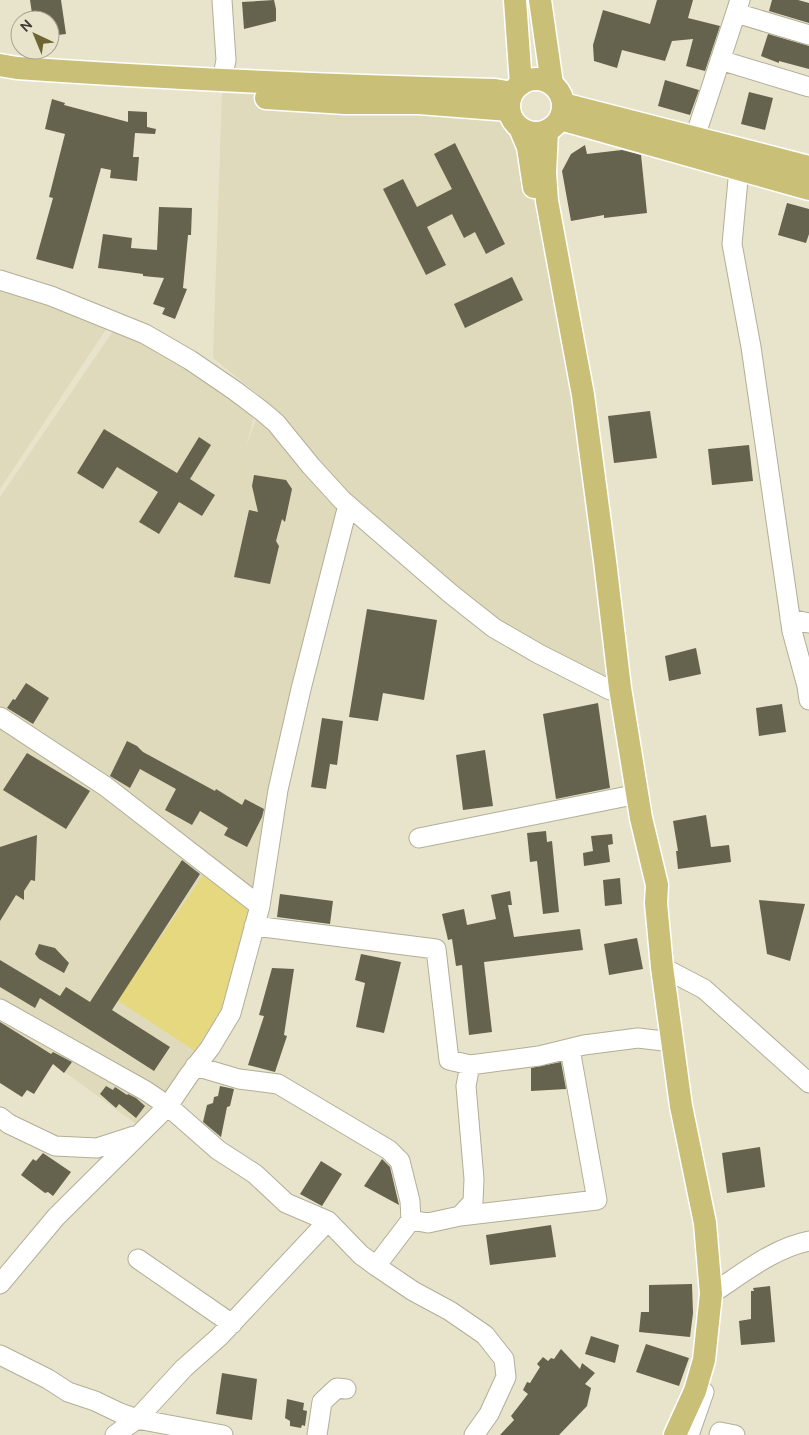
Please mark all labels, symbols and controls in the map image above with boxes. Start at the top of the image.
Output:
north arrow [10,10,60,60]
text: N [17,16,35,35]

